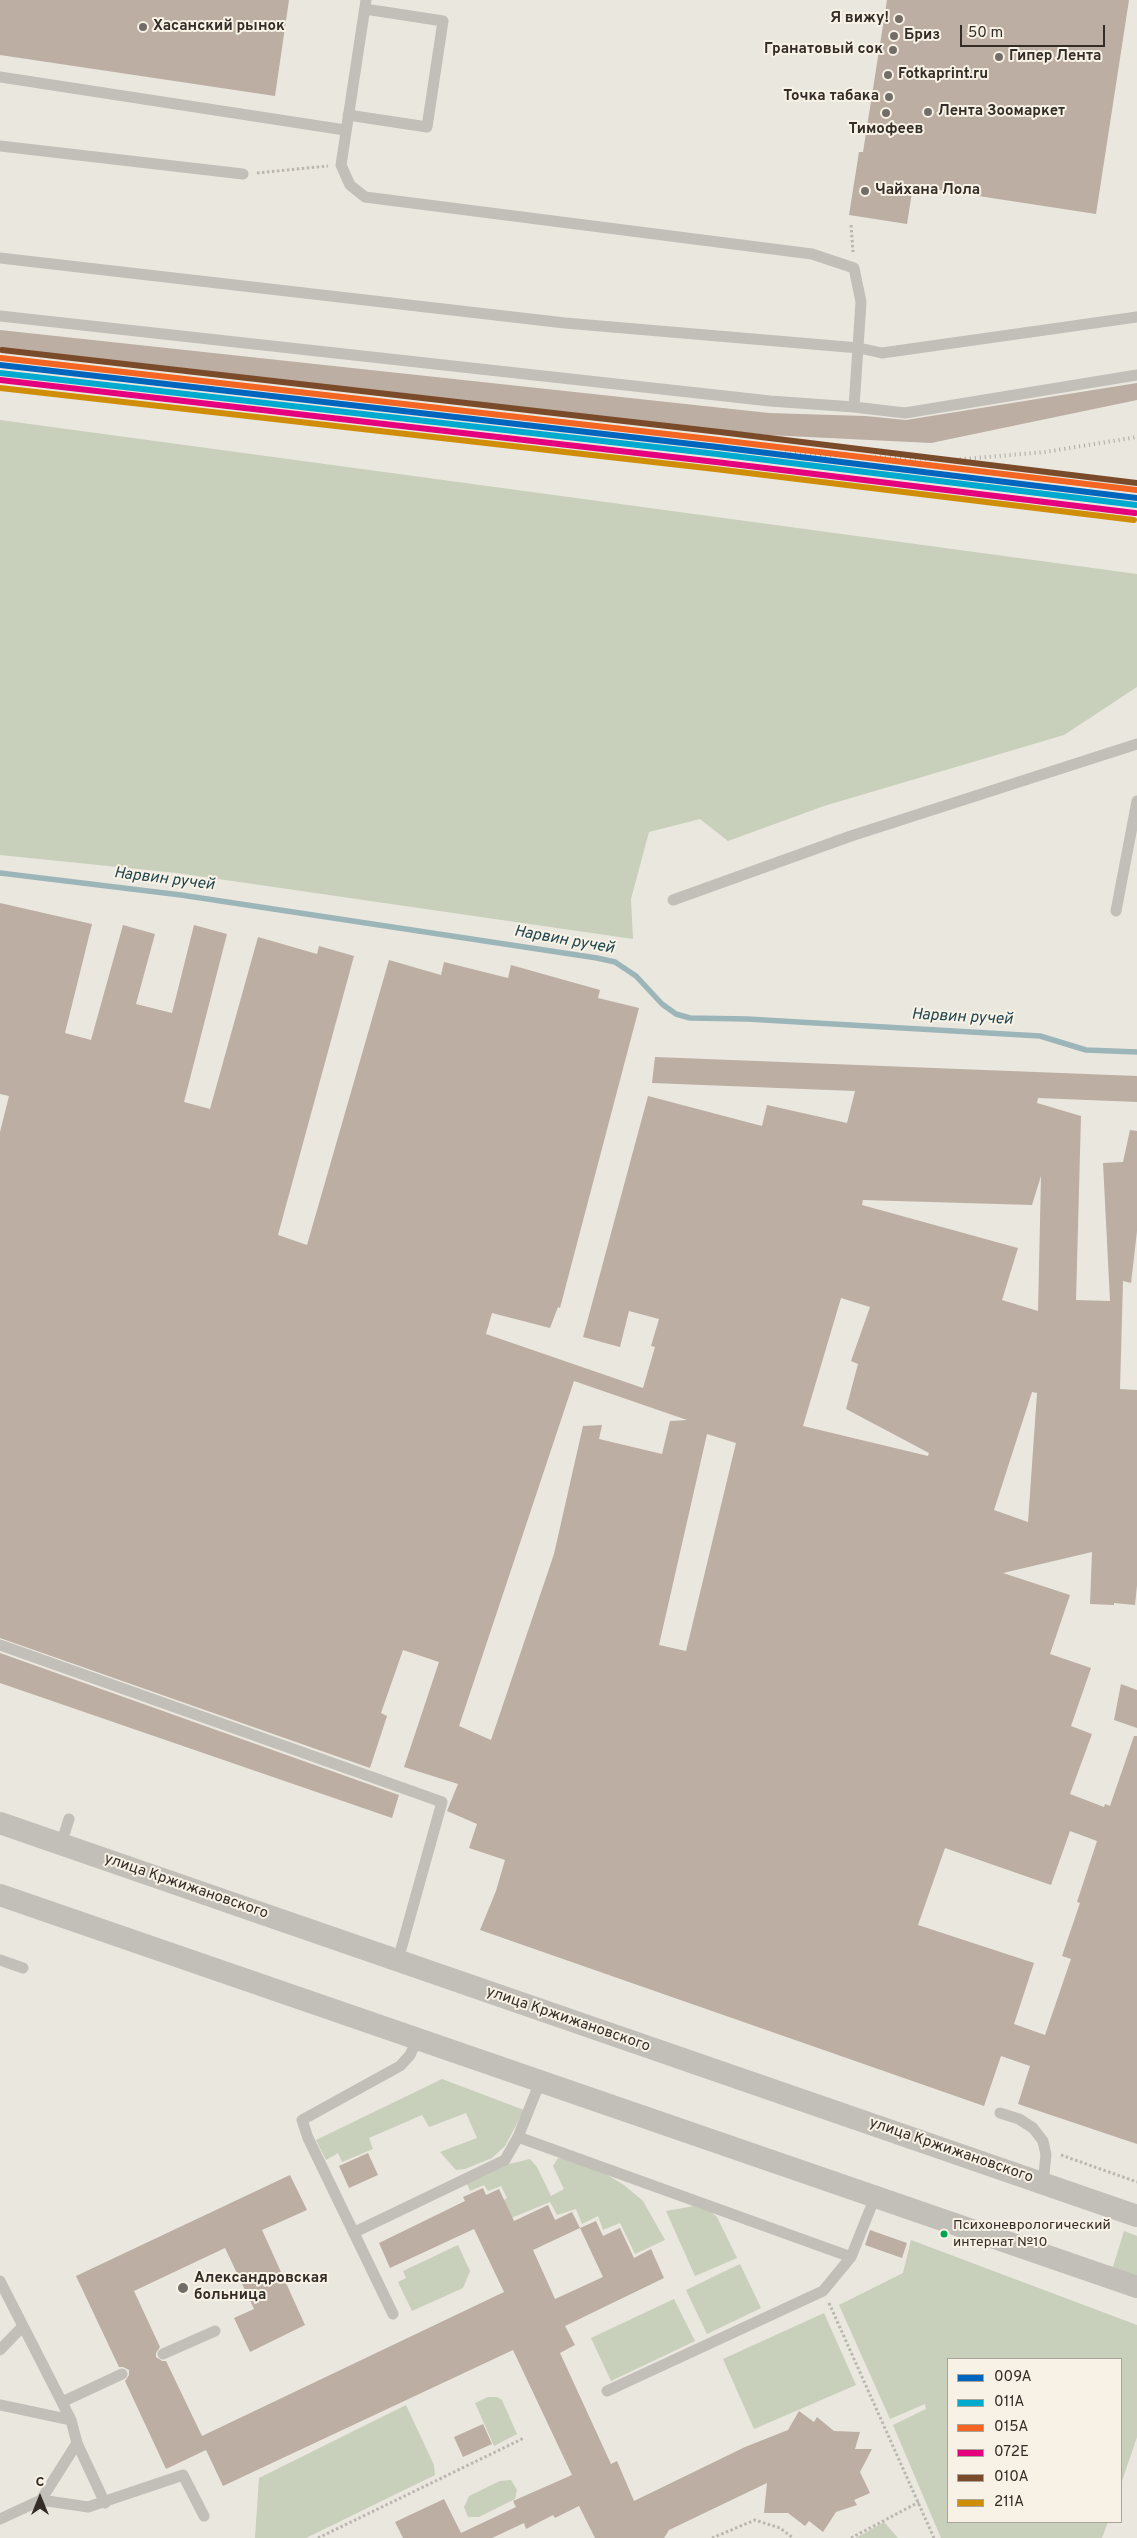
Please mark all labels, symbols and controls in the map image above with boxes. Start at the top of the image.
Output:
place label: Я вижу! [830,10,889,28]
marker: Я вижу! [893,13,905,25]
scale bar [962,15,1107,47]
place label: Хасанский рынок [153,18,285,36]
marker: Хасанский рынок [137,21,149,33]
text: 50 m [968,24,1003,43]
place label: Бриз [904,27,940,45]
marker: Бриз [888,30,900,42]
place label: Гранатовый сок [764,41,883,59]
marker: Гранатовый сок [887,44,899,56]
place label: Гипер Лента [1009,48,1101,66]
marker: Гипер Лента [993,51,1005,63]
place label: Fotkaprint.ru [898,66,988,84]
marker: Fotkaprint.ru [882,69,894,81]
place label: Точка табака [783,88,879,106]
marker: Точка табака [883,91,895,103]
place label: Лента Зоомаркет [938,103,1065,121]
marker: Лента Зоомаркет [922,106,934,118]
marker: Тимофеев [880,107,892,119]
place label: Тимофеев [849,121,923,139]
place label: Чайхана Лола [875,182,980,200]
marker: Чайхана Лола [859,185,871,197]
water label: Нарвин ручей [113,864,215,896]
water label: Нарвин ручей [512,923,616,959]
water label: Нарвин ручей [911,1006,1013,1030]
street label: улица Кржижановского [102,1850,270,1924]
street label: улица Кржижановского [484,1983,652,2057]
street label: улица Кржижановского [867,2114,1035,2188]
place label: Психоневрологический интернат №10 [953,2218,1111,2250]
marker: Психоневрологический интернат №10 [939,2229,949,2239]
place label: Александровская больница [194,2270,328,2305]
marker: Александровская больница [176,2281,190,2295]
legend [947,2358,1122,2523]
text: 009А [994,2368,1032,2387]
text: 011А [994,2393,1025,2412]
text: 015А [994,2418,1028,2437]
text: 072Е [994,2443,1029,2462]
text: 010А [994,2468,1029,2487]
north arrow [15,2473,65,2523]
text: С [36,2474,44,2491]
text: 211А [994,2493,1024,2512]

